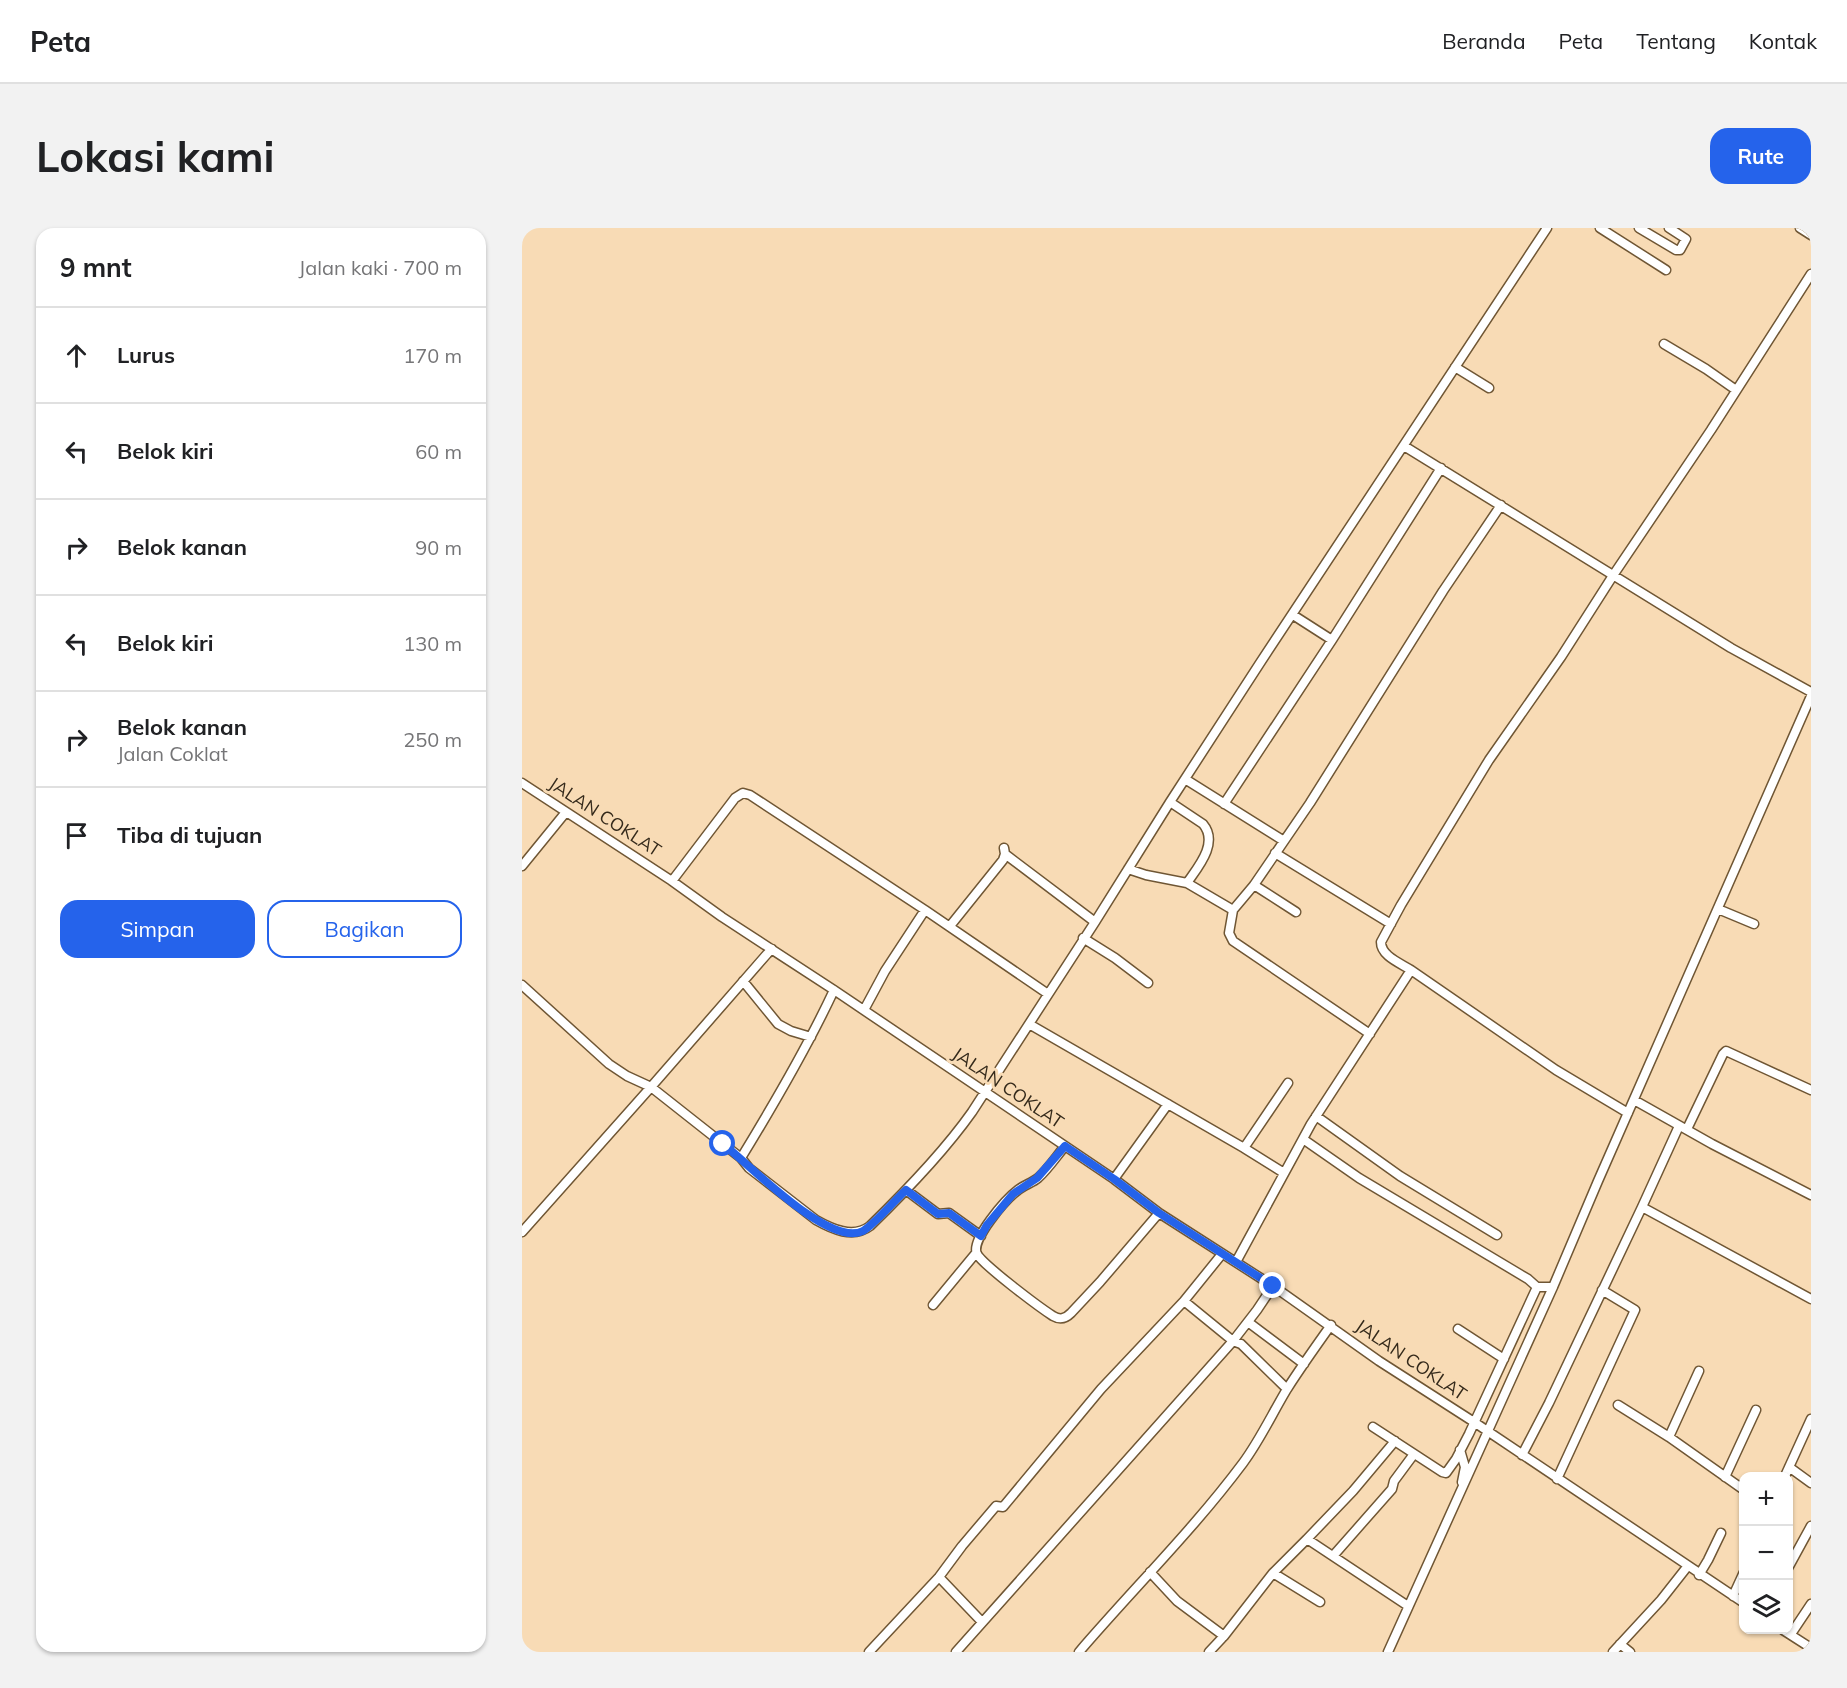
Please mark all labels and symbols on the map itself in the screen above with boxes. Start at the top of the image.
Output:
street label: JALAN COKLAT [545,772,666,862]
street label: JALAN COKLAT [948,1042,1068,1133]
route start [709,1130,735,1156]
route end [1259,1272,1285,1298]
street label: JALAN COKLAT [1351,1314,1471,1405]

